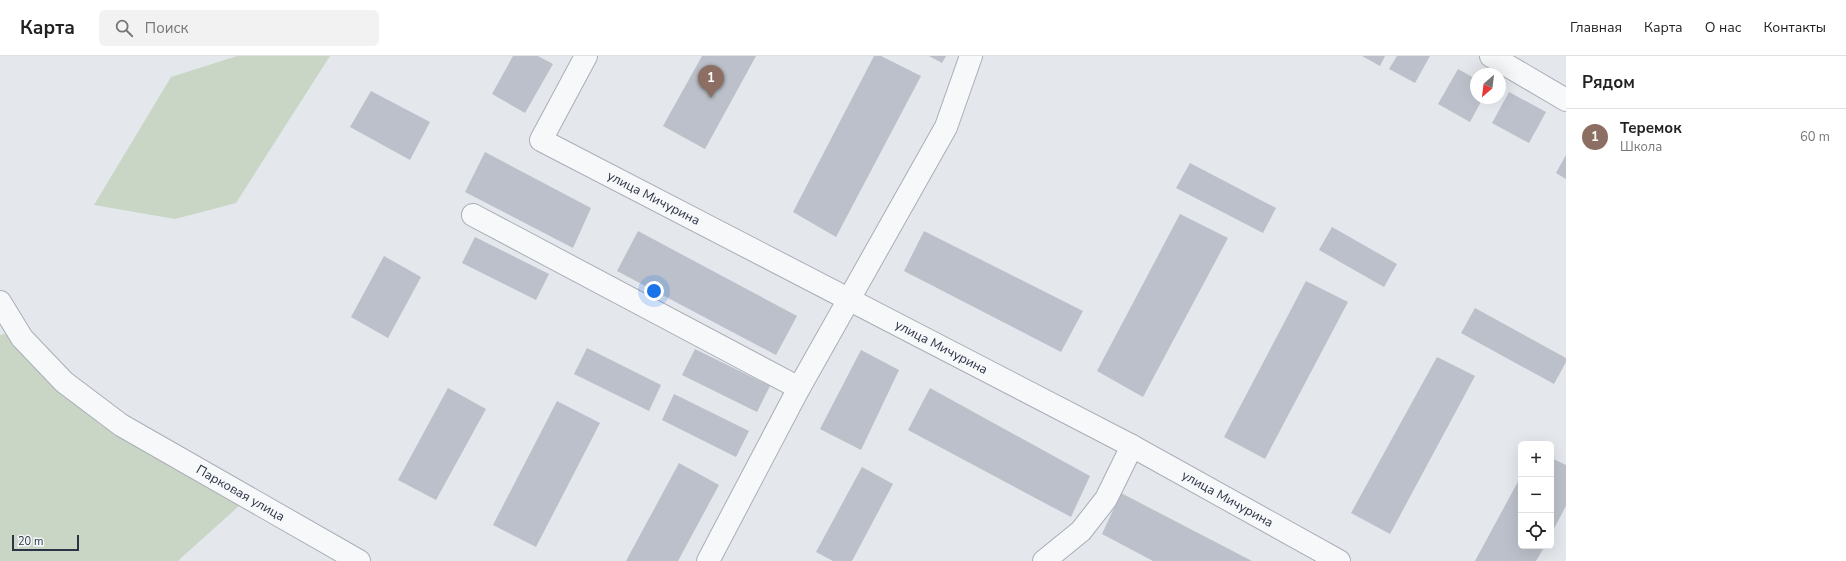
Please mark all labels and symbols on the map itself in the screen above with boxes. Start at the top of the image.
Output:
pin: 1 [698,65,724,98]
north arrow [1470,68,1506,104]
street label: улица Мичурина [604,167,703,230]
your location [644,281,664,301]
street label: улица Мичурина [892,316,991,379]
street label: Парковая улица [193,461,288,526]
street label: улица Мичурина [1178,466,1277,532]
scale bar [12,533,79,552]

